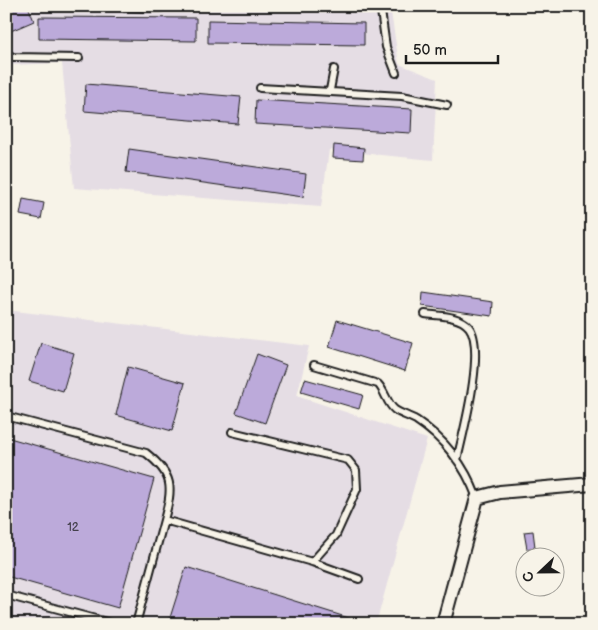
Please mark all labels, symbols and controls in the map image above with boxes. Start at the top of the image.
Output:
scale bar [406,32,498,64]
text: 50 m [413,41,447,60]
house number: 12 [67,520,79,535]
north arrow [516,548,566,598]
text: С [519,569,538,584]

